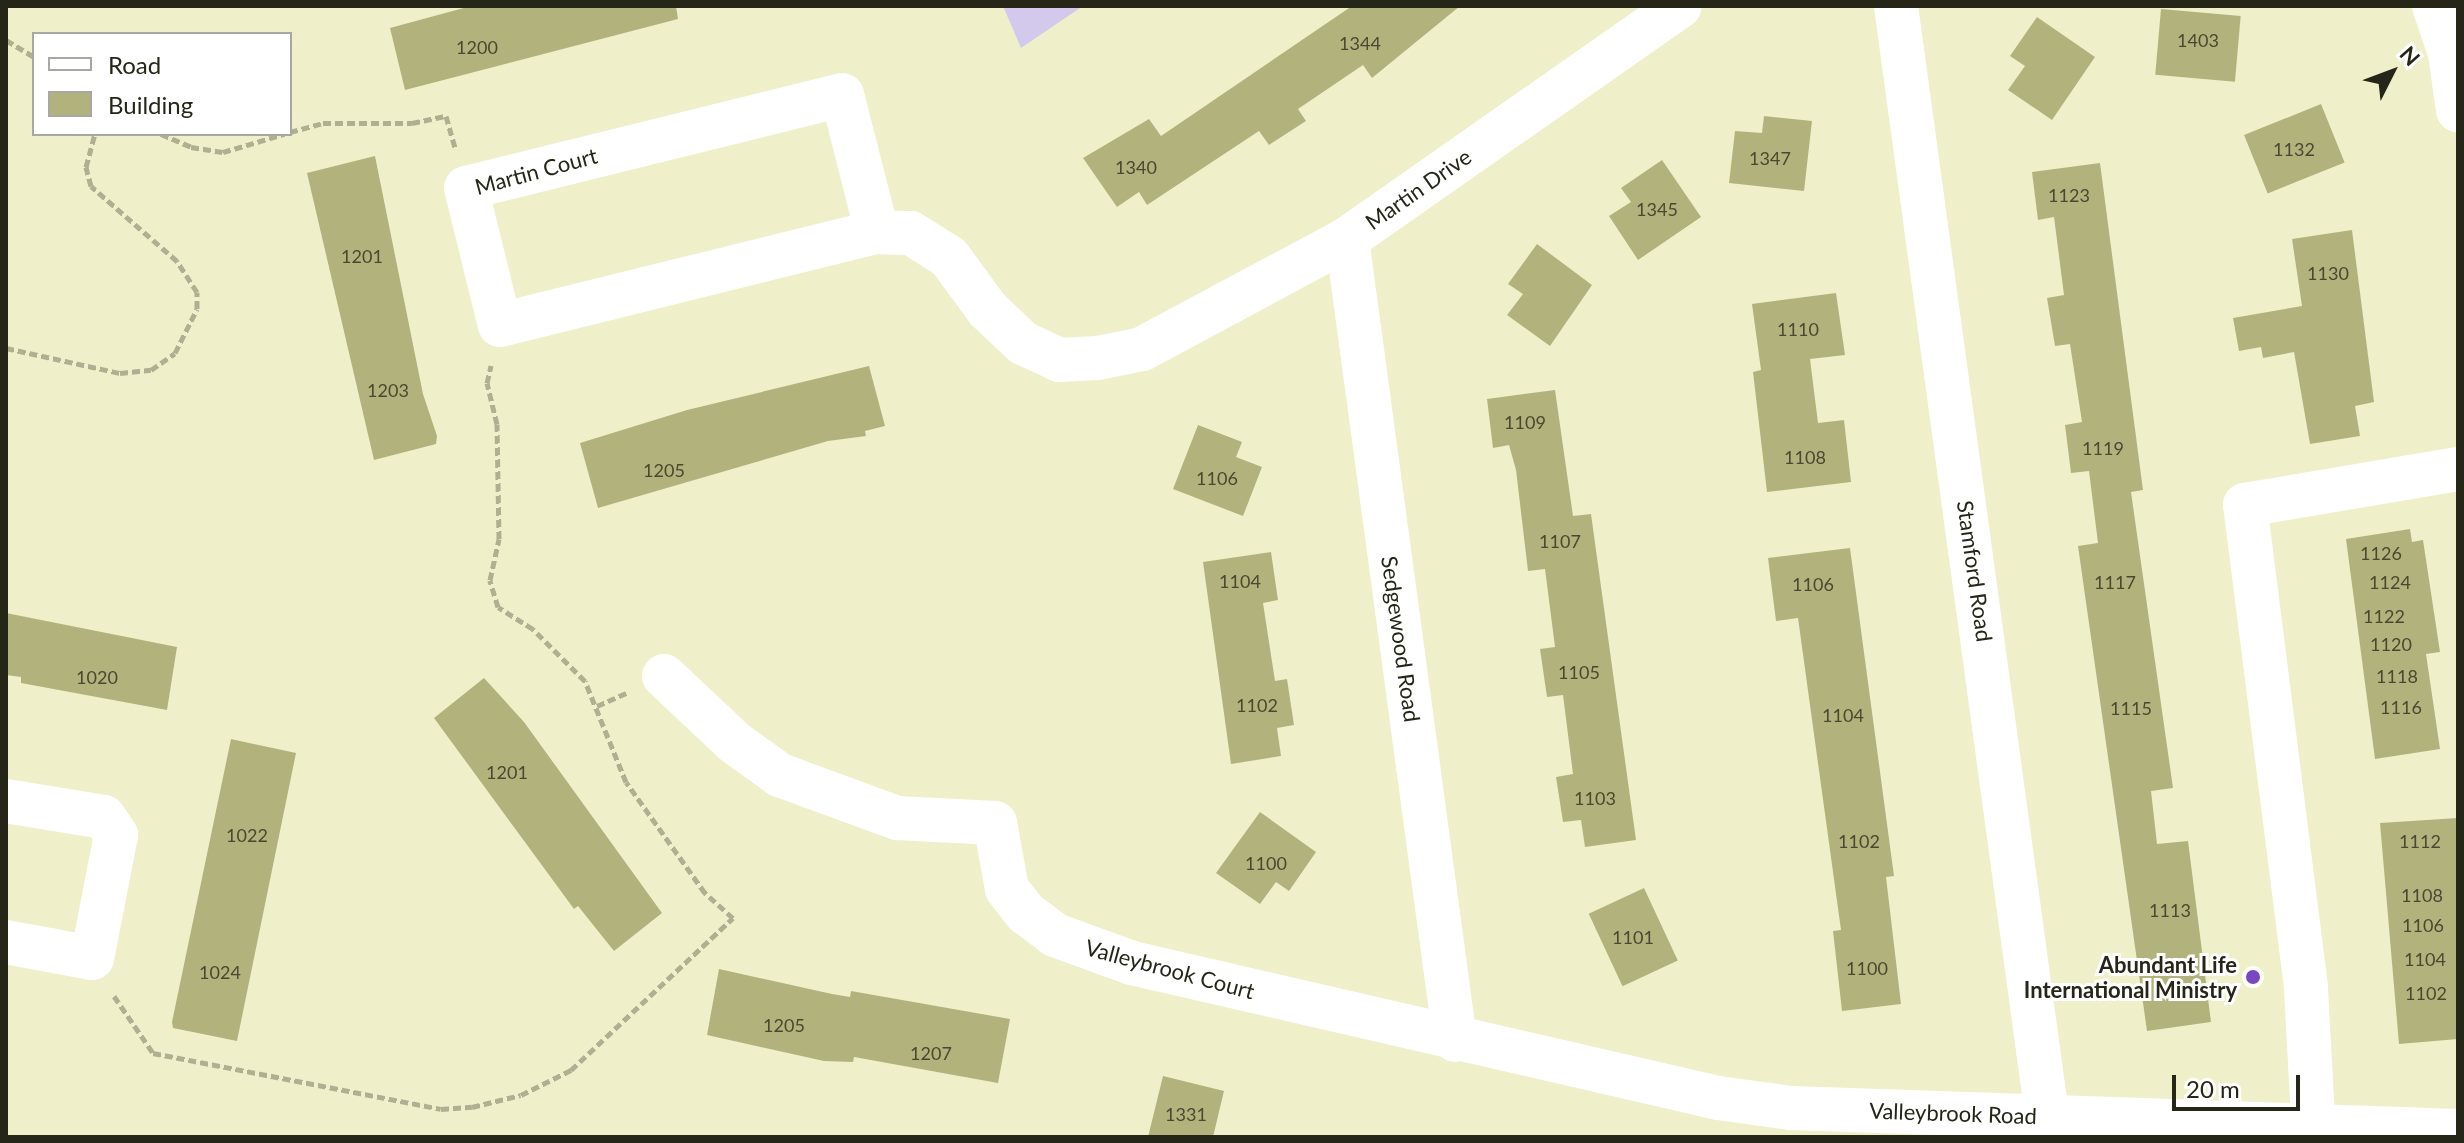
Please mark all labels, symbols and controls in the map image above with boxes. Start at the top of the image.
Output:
house number: 1403 [2177,29,2219,51]
legend [32,32,292,136]
house number: 1344 [1339,32,1381,54]
north arrow [2352,32,2432,112]
house number: 1200 [456,36,498,58]
text: N [2394,40,2426,71]
text: Road [108,50,161,79]
text: Building [108,90,193,119]
house number: 1132 [2273,138,2315,160]
street label: Martin Court [472,142,600,200]
street label: Martin Drive [1360,143,1476,235]
house number: 1347 [1749,147,1791,169]
house number: 1340 [1115,156,1157,178]
house number: 1123 [2048,184,2090,206]
house number: 1345 [1636,198,1678,220]
house number: 1201 [341,245,383,267]
house number: 1130 [2307,262,2349,284]
house number: 1110 [1777,318,1819,340]
house number: 1203 [367,379,409,401]
house number: 1109 [1504,411,1546,433]
house number: 1119 [2082,437,2124,459]
house number: 1108 [1784,446,1826,468]
house number: 1205 [643,459,685,481]
house number: 1106 [1196,467,1238,489]
street label: Stamford Road [1952,499,1998,643]
house number: 1107 [1539,530,1581,552]
house number: 1126 [2360,542,2402,564]
street label: Sedgewood Road [1376,554,1426,724]
house number: 1104 [1219,570,1261,592]
house number: 1117 [2094,571,2136,593]
house number: 1124 [2369,571,2411,593]
house number: 1106 [1792,573,1834,595]
house number: 1122 [2363,605,2405,627]
house number: 1120 [2370,633,2412,655]
house number: 1105 [1558,661,1600,683]
house number: 1118 [2376,665,2418,687]
house number: 1020 [76,666,118,688]
house number: 1102 [1236,694,1278,716]
house number: 1116 [2380,696,2422,718]
house number: 1115 [2110,697,2152,719]
house number: 1104 [1822,704,1864,726]
house number: 1201 [486,761,528,783]
house number: 1103 [1574,787,1616,809]
house number: 1022 [226,824,268,846]
house number: 1102 [1838,830,1880,852]
house number: 1112 [2399,830,2441,852]
house number: 1100 [1245,852,1287,874]
house number: 1108 [2401,884,2443,906]
house number: 1113 [2149,899,2191,921]
house number: 1106 [2402,914,2444,936]
house number: 1101 [1612,926,1654,948]
street label: Valleybrook Court [1083,934,1257,1004]
house number: 1104 [2404,948,2446,970]
place label: Abundant Life International Ministry [2024,951,2237,1002]
house number: 1100 [1846,957,1888,979]
house number: 1024 [199,961,241,983]
marker: Abundant Life International Ministry [2244,968,2262,986]
house number: 1102 [2405,982,2447,1004]
house number: 1205 [763,1014,805,1036]
house number: 1207 [910,1042,952,1064]
scale bar [2176,1059,2304,1109]
text: 20 m [2186,1074,2240,1103]
street label: Valleybrook Road [1869,1097,2037,1129]
house number: 1331 [1165,1103,1207,1125]

